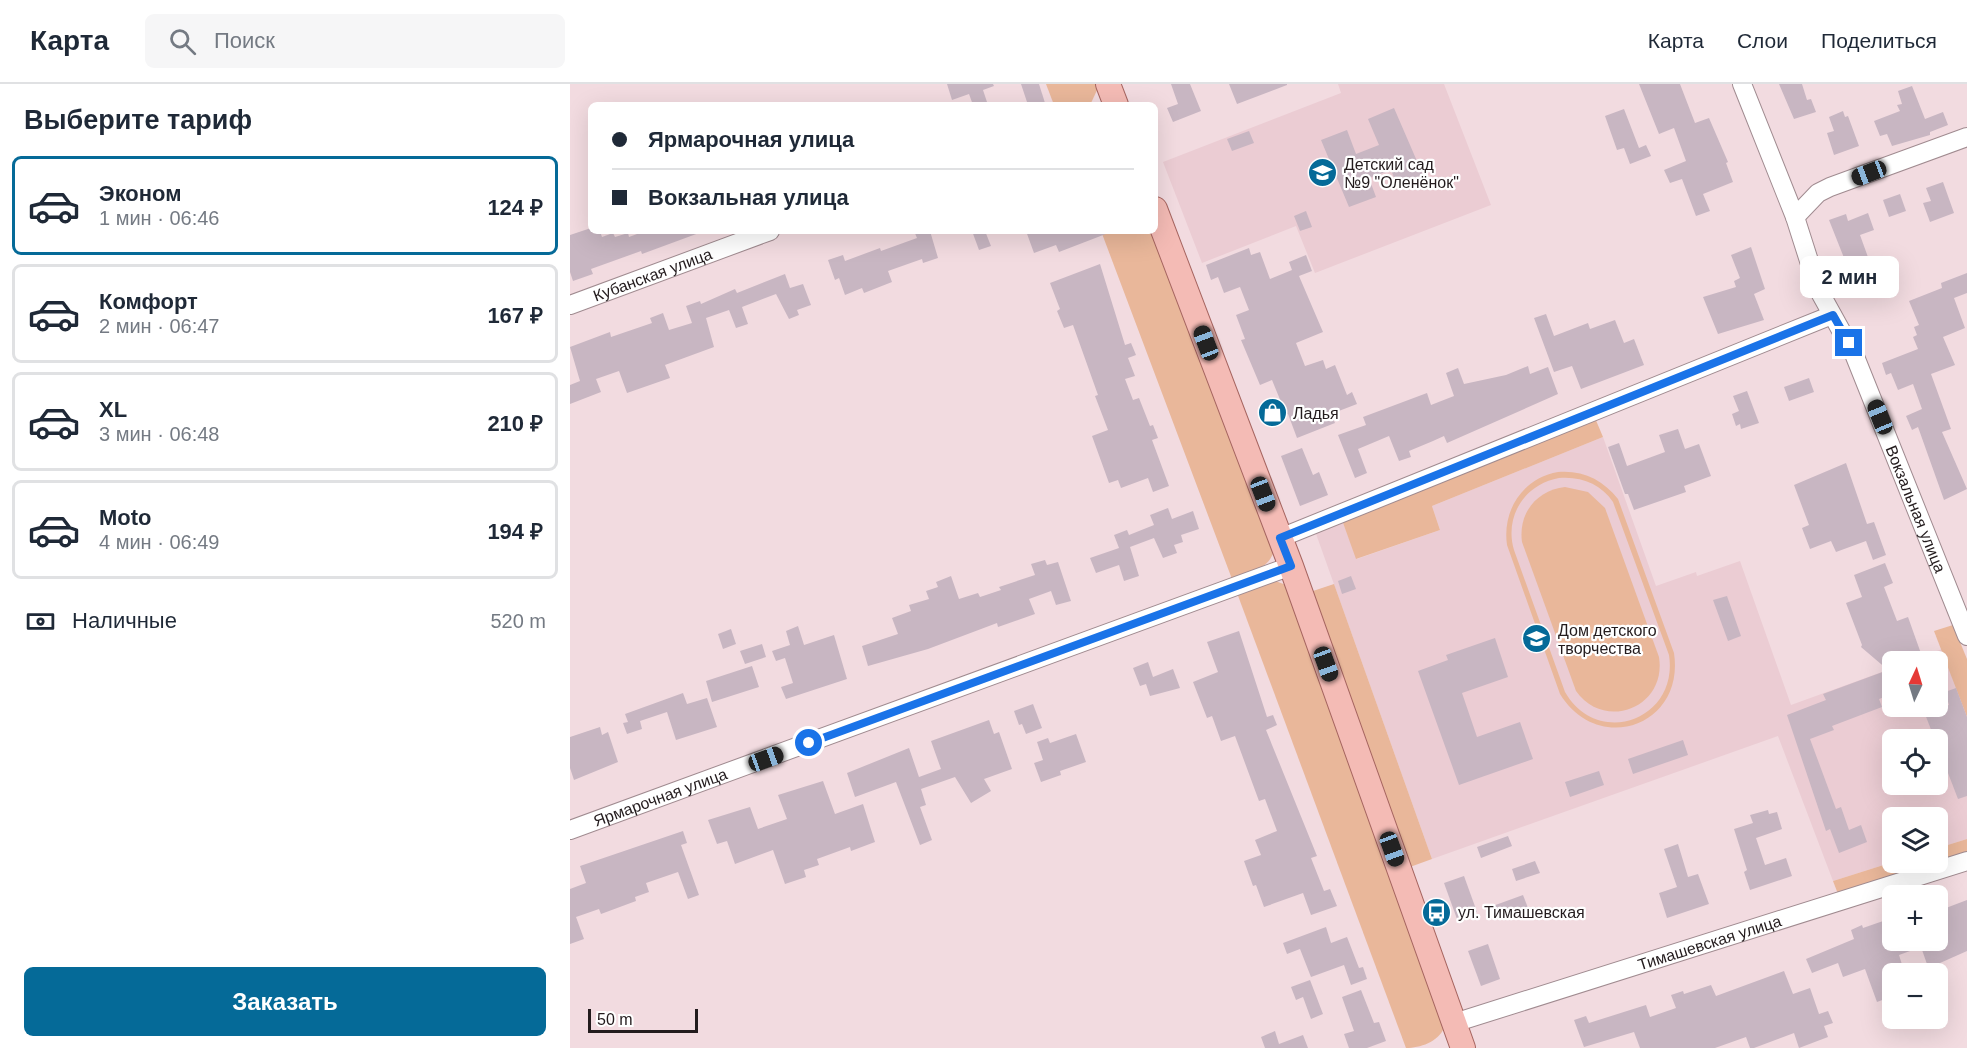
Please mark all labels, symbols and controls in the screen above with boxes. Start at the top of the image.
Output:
search box [145,14,565,68]
text: Карта [30,25,109,56]
icon: search [166,25,199,58]
text: Поиск [214,28,275,53]
text: Карта [1648,29,1704,52]
text: Слои [1737,29,1788,52]
text: Поделиться [1821,29,1937,52]
text: Выберите тариф [24,105,252,135]
text: Ярмарочная улица [648,127,854,152]
place label: Детский сад №9 "Оленёнок" [1344,156,1459,191]
school or university icon: Детский сад №9 "Оленёнок" [1307,157,1339,189]
car [1849,158,1889,188]
icon: car [27,179,81,233]
text: Эконом [99,181,182,206]
text: Вокзальная улица [648,185,849,210]
text: 124 ₽ [487,195,543,220]
text: 1 мин · 06:46 [99,207,219,229]
street label: Кубанская улица [591,245,714,304]
callout: 2 мин [1800,256,1898,298]
text: 2 мин [1822,266,1877,288]
icon: car [27,287,81,341]
text: Комфорт [99,289,198,314]
text: 167 ₽ [487,303,543,328]
text: 2 мин · 06:47 [99,315,219,337]
car [1191,323,1221,363]
route end [1835,329,1862,356]
icon: car [27,395,81,449]
text: XL [99,397,127,422]
shop icon: Ладья [1256,397,1288,429]
car [1865,397,1895,437]
place label: Ладья [1293,405,1339,422]
text: 210 ₽ [487,411,543,436]
text: 3 мин · 06:48 [99,423,219,445]
street label: Вокзальная улица [1883,443,1949,575]
car [1248,474,1278,514]
icon: car [27,503,81,557]
text: Moto [99,505,152,530]
text: 194 ₽ [487,519,543,544]
text: 4 мин · 06:49 [99,531,219,553]
icon: cash [24,605,57,638]
text: Наличные [72,608,177,633]
text: 520 m [490,610,546,632]
place label: Дом детского творчества [1558,622,1657,657]
school or university icon: Дом детского творчества [1521,623,1553,655]
car [1311,644,1341,684]
north arrow [1882,651,1948,717]
map controls [1882,651,1948,1029]
route start [795,729,822,756]
button: locate [1882,729,1948,795]
car [746,744,786,774]
street label: Ярмарочная улица [591,765,729,829]
button: layers [1882,807,1948,873]
car [1377,829,1407,869]
button: + [1882,885,1948,951]
bus stop icon: ул. Тимашевская [1421,896,1453,928]
place label: ул. Тимашевская [1458,904,1585,921]
street label: Тимашевская улица [1636,912,1783,973]
button: − [1882,963,1948,1029]
button: Заказать [24,967,546,1036]
scale bar [588,1006,698,1034]
text: 50 m [597,1011,633,1028]

